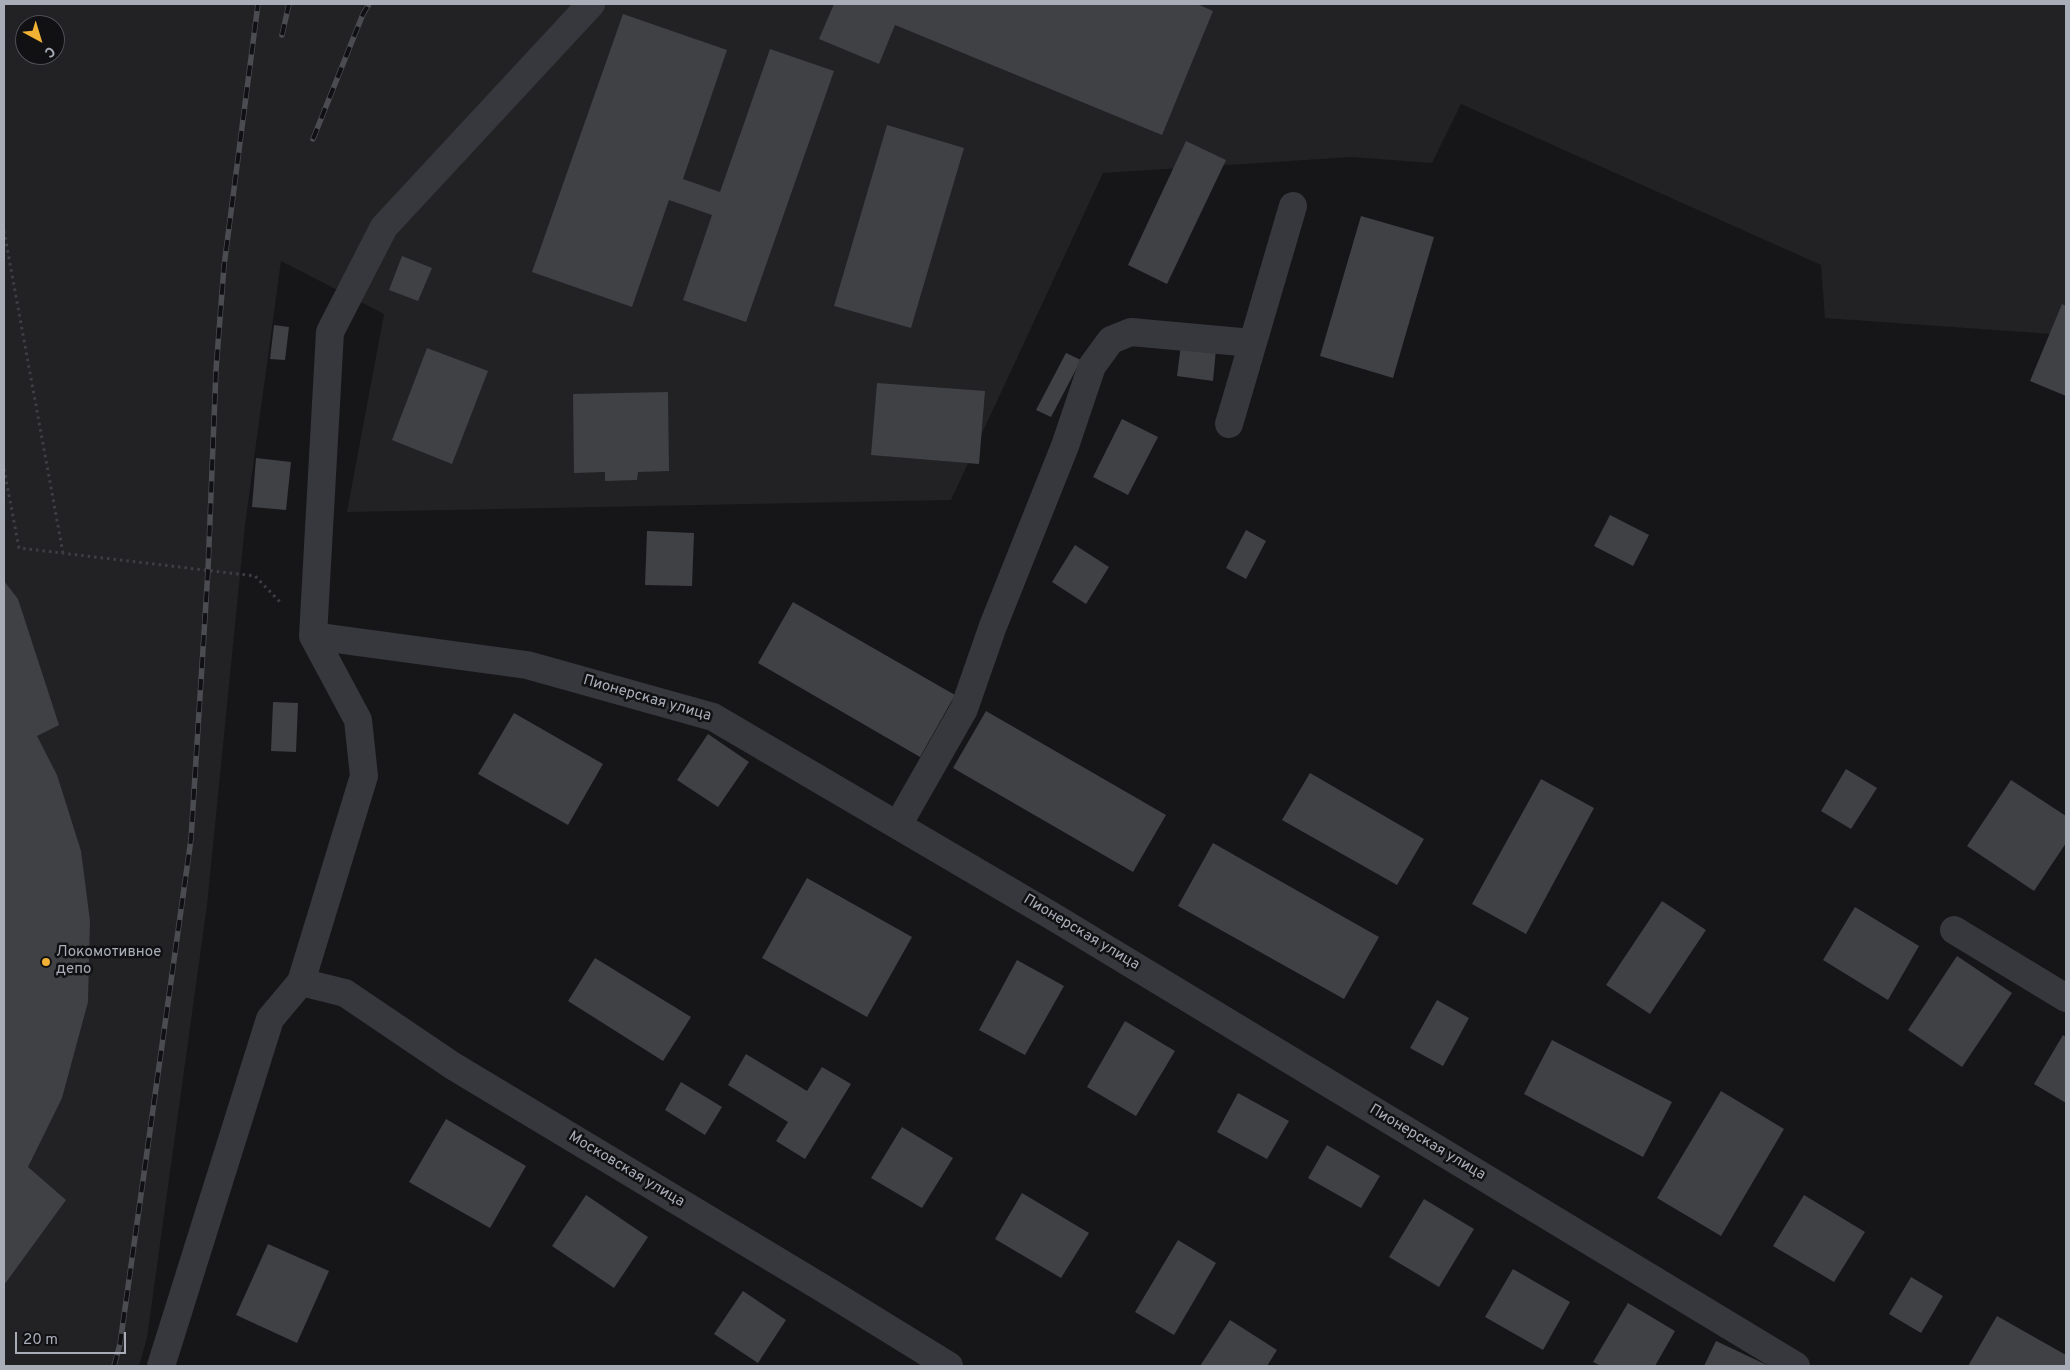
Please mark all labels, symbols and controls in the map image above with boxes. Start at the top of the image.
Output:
north arrow [15,15,65,65]
text: С [40,42,58,61]
street label: Пионерская улица [581,672,713,726]
street label: Пионерская улица [1020,891,1142,975]
place label: Локомотивное депо [56,944,161,979]
marker: Локомотивное депо [40,956,52,968]
street label: Пионерская улица [1366,1101,1488,1185]
street label: Московская улица [565,1128,687,1212]
scale bar [18,1322,129,1354]
text: 20 m [23,1331,58,1350]

